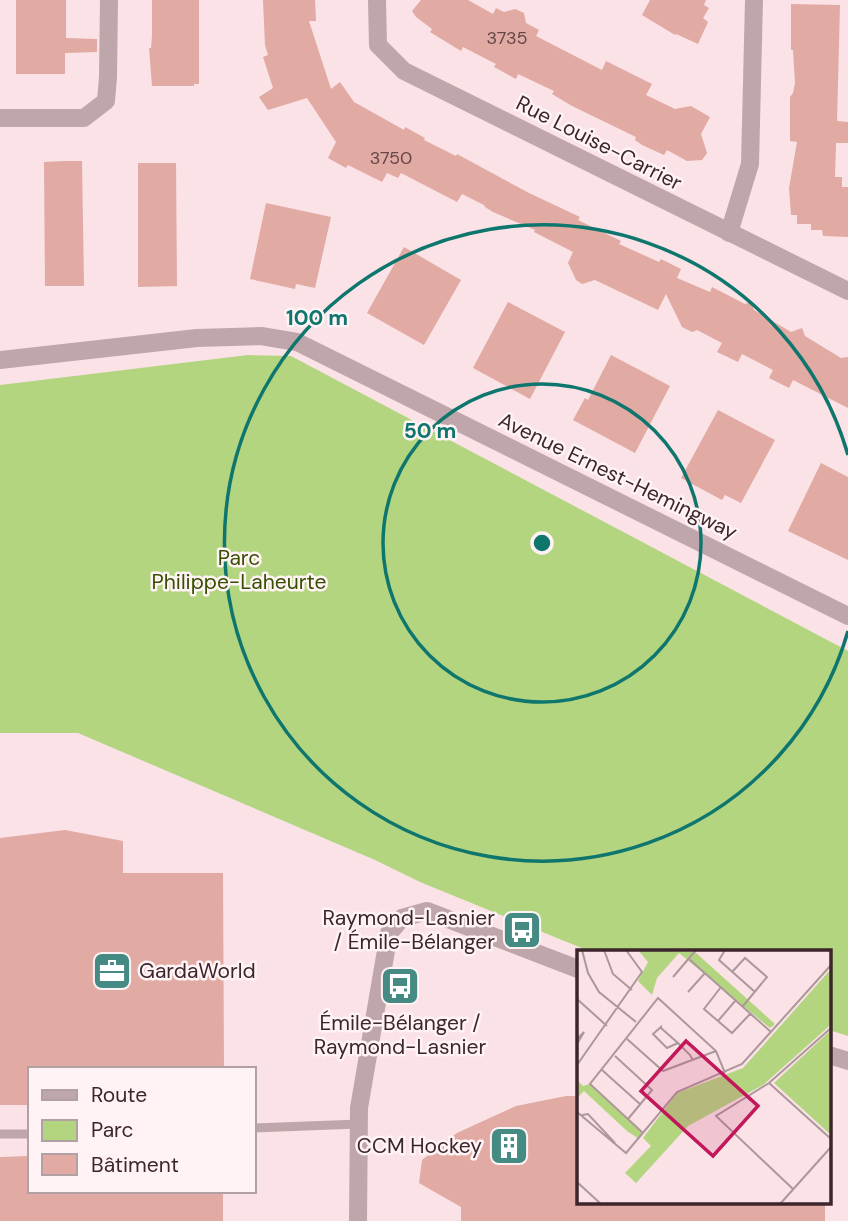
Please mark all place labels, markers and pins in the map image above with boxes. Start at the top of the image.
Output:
centre of rings [530,531,554,555]
place label: Raymond-Lasnier / Émile-Bélanger [322,904,495,956]
bus stop icon: Raymond-Lasnier / Émile-Bélanger [501,909,543,951]
office icon: GardaWorld [91,950,133,992]
place label: GardaWorld [139,957,256,985]
bus stop icon: Émile-Bélanger / Raymond-Lasnier [379,965,421,1007]
place label: Émile-Bélanger / Raymond-Lasnier [314,1009,486,1061]
building icon: CCM Hockey [488,1125,530,1167]
place label: CCM Hockey [357,1132,482,1160]

